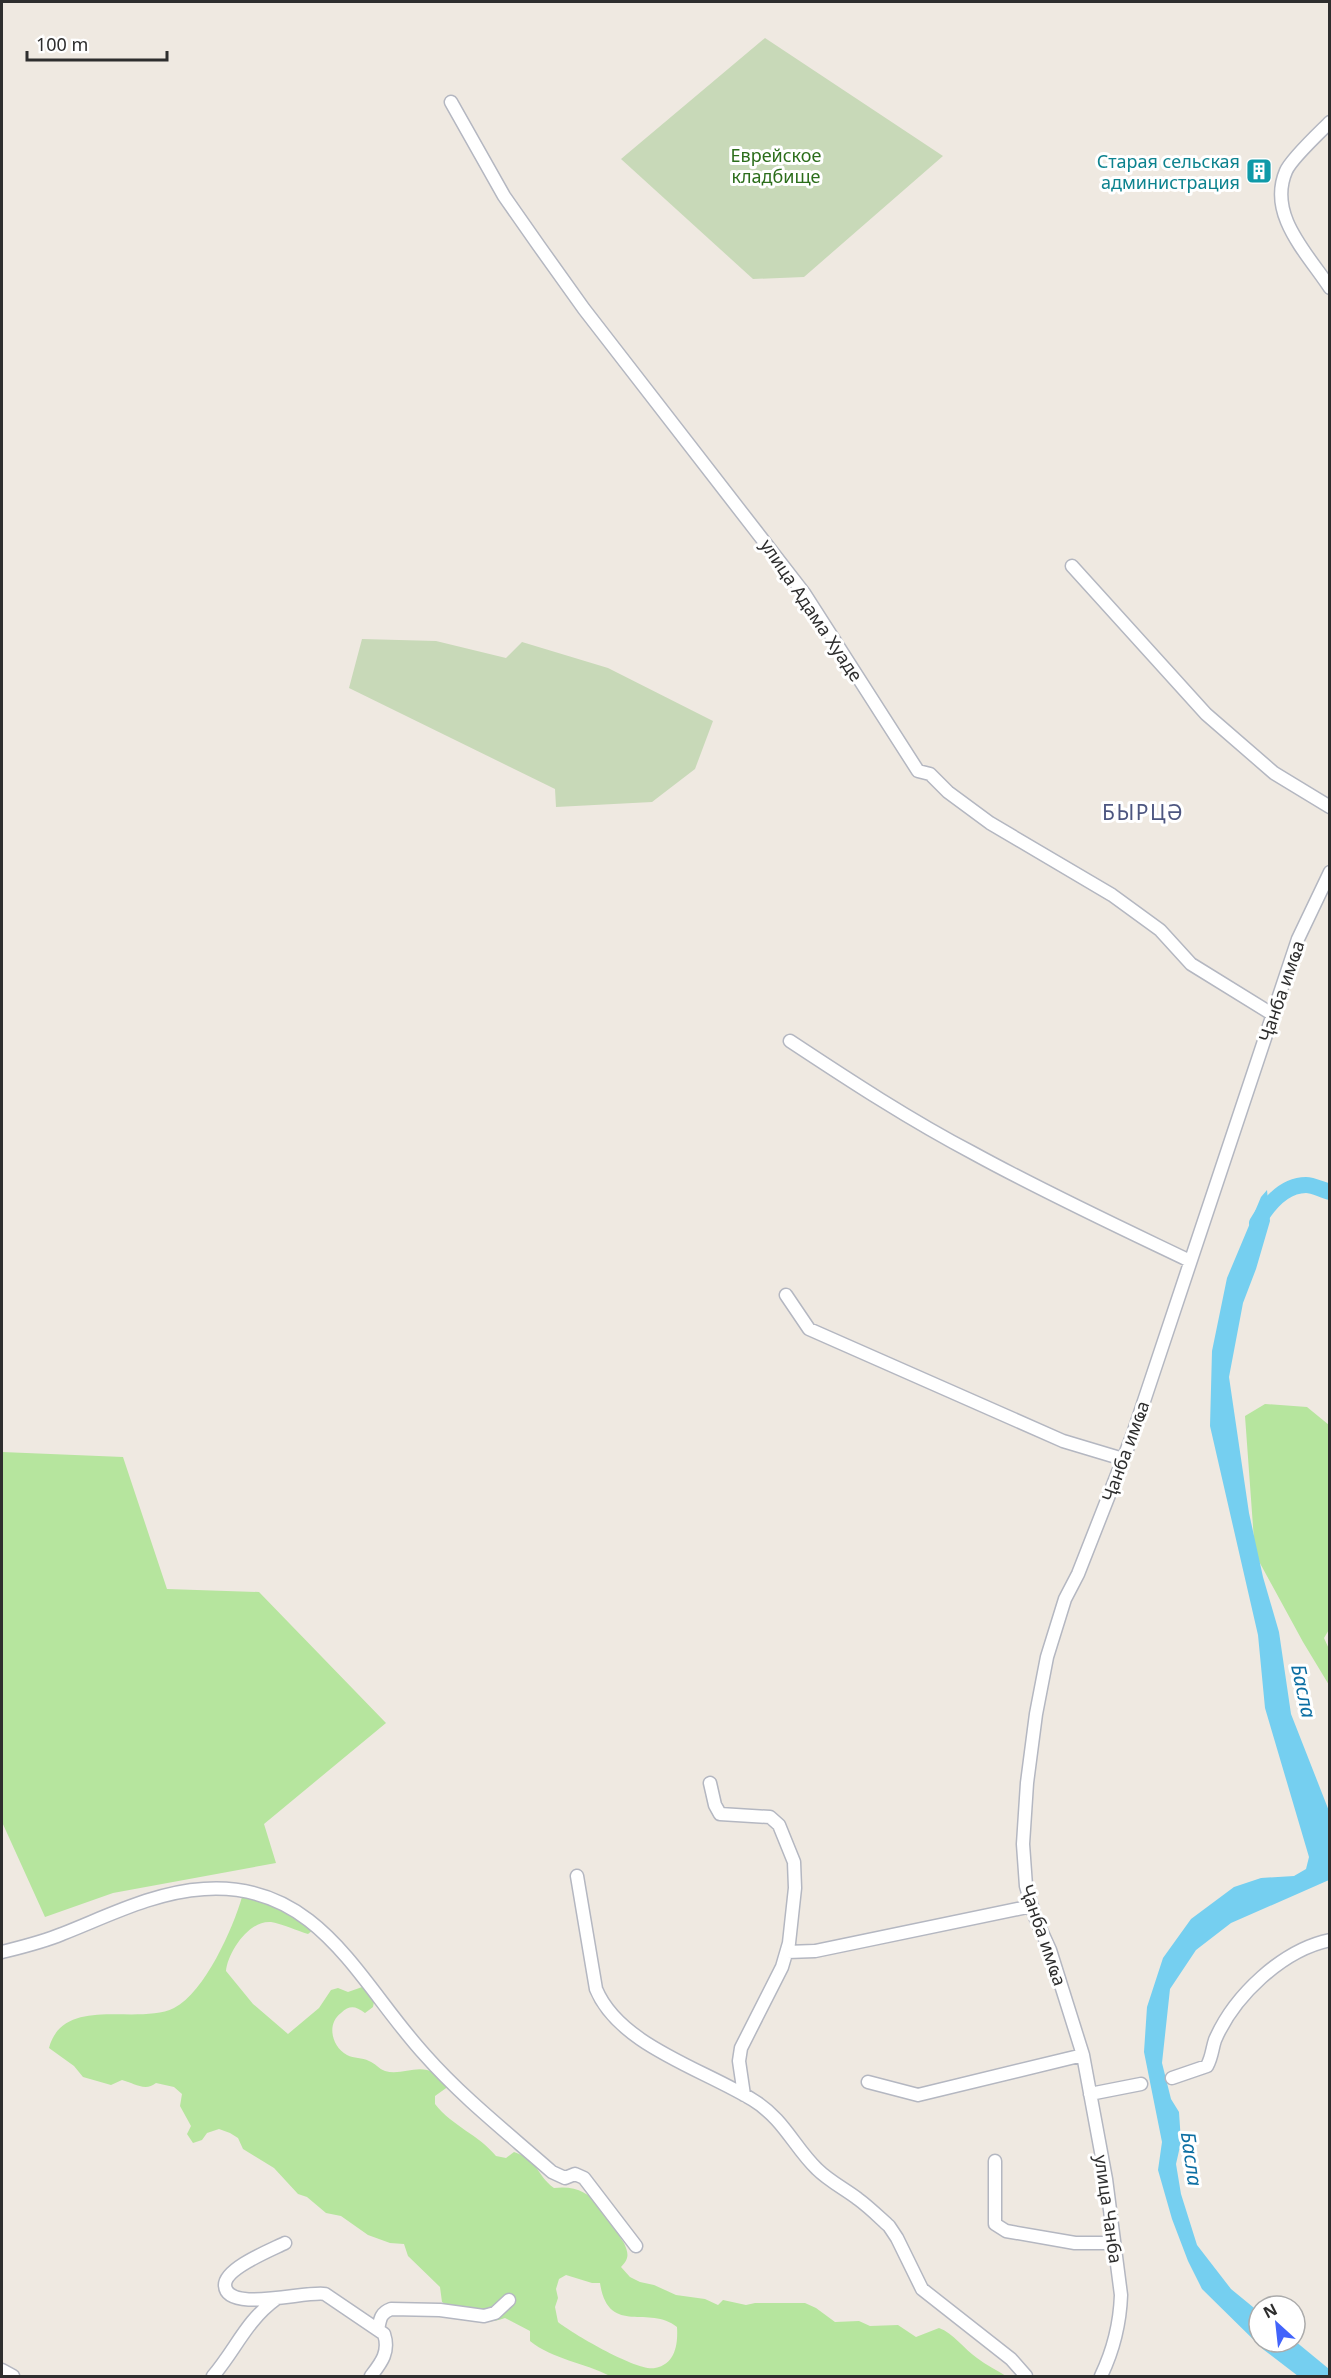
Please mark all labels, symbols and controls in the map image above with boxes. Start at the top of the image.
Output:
scale bar [27,24,166,62]
text: 100 m [36,32,88,56]
park label: Еврейское кладбище [731,143,822,188]
place label: Старая сельская администрация [1097,149,1240,194]
building icon: Старая сельская администрация [1244,156,1274,186]
street label: улица Адама Хуаде [755,534,869,686]
district label: БЫРЦӘ [1102,798,1184,826]
street label: Ҷанба имҩа [1252,937,1310,1045]
street label: Ҷанба имҩа [1096,1397,1154,1505]
water label: Басла [1285,1662,1323,1720]
street label: Ҷанба имҩа [1015,1881,1073,1989]
water label: Басла [1175,2130,1209,2188]
street label: улица Чанба [1089,2153,1129,2265]
north arrow [1247,2294,1307,2354]
text: N [1259,2298,1281,2323]

